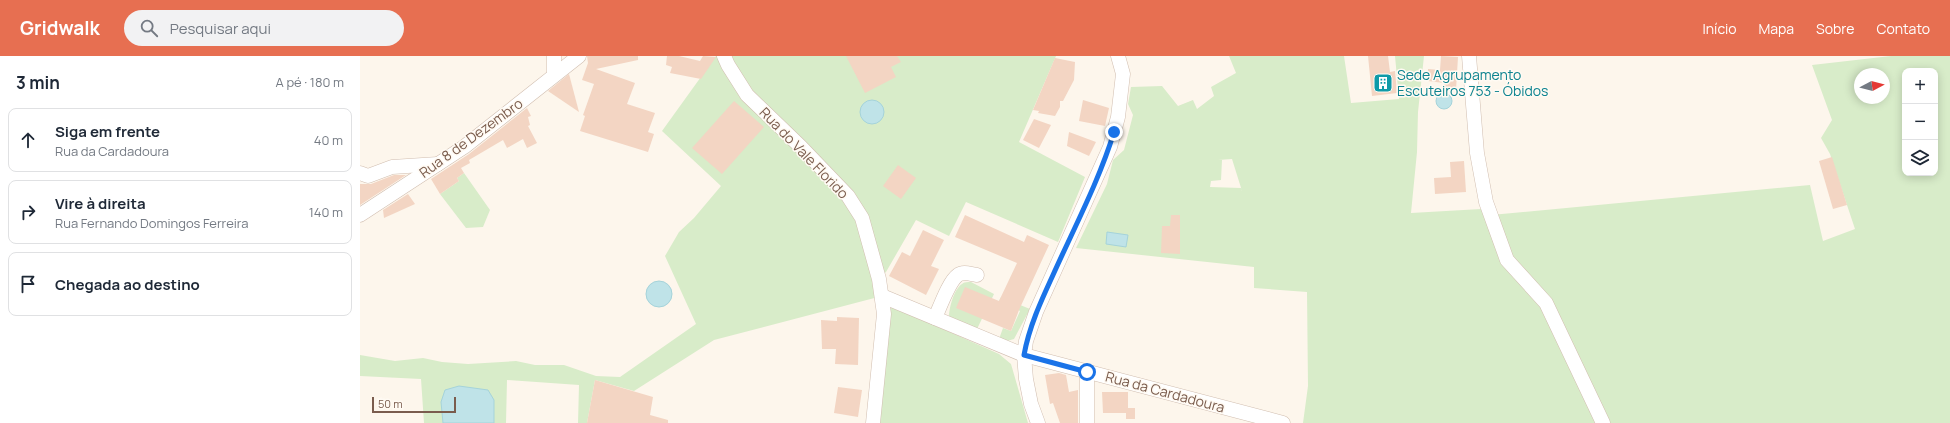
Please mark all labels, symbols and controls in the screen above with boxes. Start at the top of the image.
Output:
search box [124,10,404,46]
text: Gridwalk [20,15,100,41]
icon: search [138,17,160,39]
text: Pesquisar aqui [170,18,271,39]
text: Início [1703,19,1736,38]
text: Mapa [1758,19,1794,38]
text: Sobre [1816,19,1854,38]
text: Contato [1876,19,1930,38]
place label: Sede Agrupamento Escuteiros 753 - Óbidos [1397,65,1548,100]
north arrow [1854,68,1890,104]
map controls [1902,68,1938,176]
button: + [1902,68,1938,104]
text: 3 min [16,71,60,94]
building icon: Sede Agrupamento Escuteiros 753 - Óbidos [1372,72,1394,94]
text: A pé · 180 m [276,73,344,91]
street label: Rua 8 de Dezembro [415,94,526,182]
street label: Rua do Vale Florido [756,103,853,203]
button: − [1902,104,1938,140]
text: Siga em frente [55,121,160,142]
route end [1105,123,1123,141]
icon: ahead [17,129,39,151]
text: 40 m [314,131,343,149]
button: layers [1902,140,1938,176]
text: Rua da Cardadoura [55,142,169,160]
text: Vire à direita [55,193,146,214]
icon: right [17,201,39,223]
text: 140 m [309,203,343,221]
text: Rua Fernando Domingos Ferreira [55,214,248,232]
icon: arrive [17,273,39,295]
text: Chegada ao destino [55,274,200,295]
route start [1078,363,1096,381]
street label: Rua da Cardadoura [1103,366,1227,417]
scale bar [372,395,456,414]
text: 50 m [378,396,403,411]

